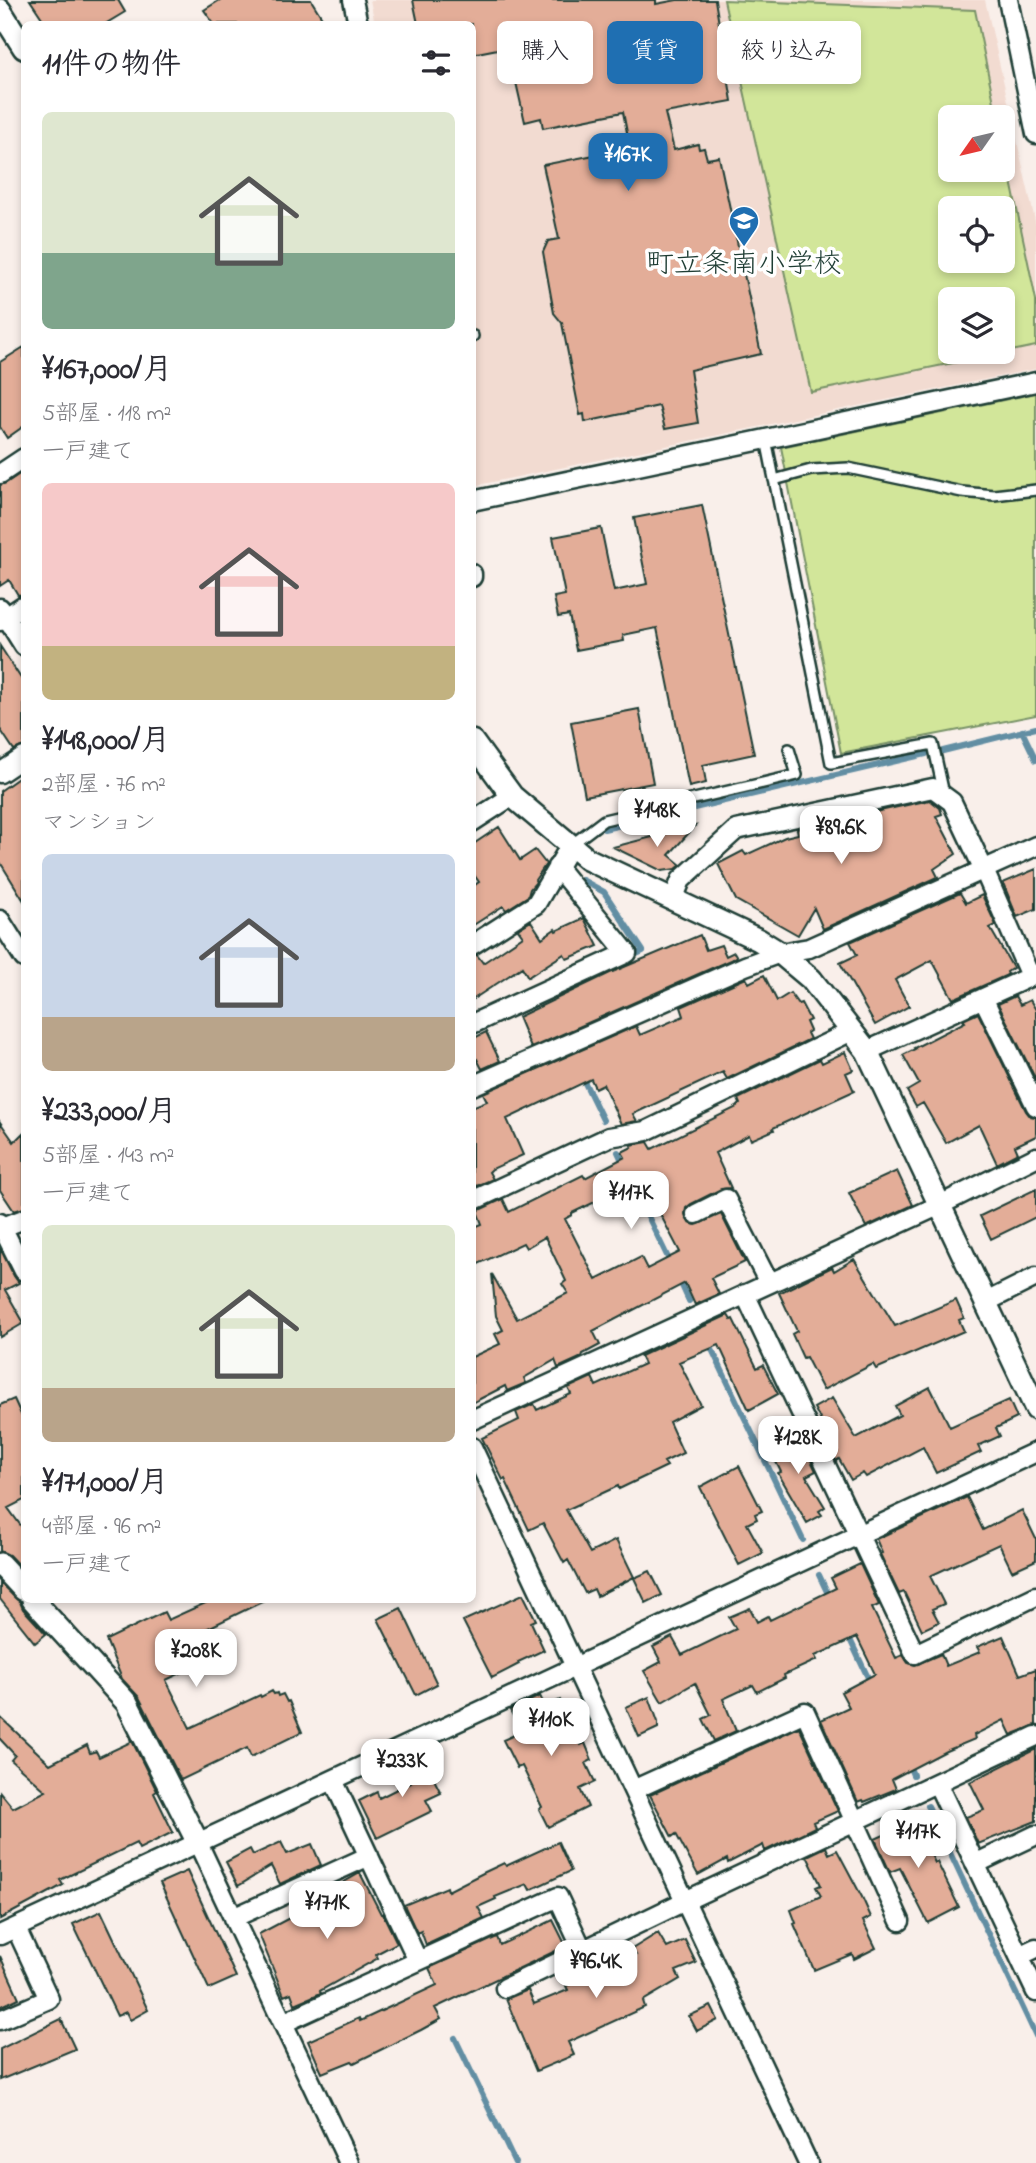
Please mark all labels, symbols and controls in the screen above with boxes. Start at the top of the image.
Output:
chip: 購入 [497,21,593,84]
chip: 賃貸 [607,21,703,84]
chip: 絞り込み [717,21,861,84]
text: 11件の物件 [42,44,181,88]
icon: filters [417,44,455,82]
north arrow [938,105,1015,182]
map controls [938,105,1015,364]
pin: ¥167K [579,134,677,193]
text: ¥167K [604,139,652,172]
icon: home [186,158,312,284]
button: locate [938,196,1015,273]
school or university icon: 町立条南小学校 [727,204,761,248]
place label: 町立条南小学校 [646,245,842,286]
button: layers [938,287,1015,364]
text: ¥167,000/月 [42,349,172,393]
text: 5部屋 · 118 m² [42,398,171,431]
text: 一戸建て [42,436,134,469]
icon: home [186,529,312,655]
text: ¥148,000/月 [42,720,170,764]
text: 2部屋 · 76 m² [42,769,166,802]
pin: ¥148K [608,790,706,849]
text: ¥148K [634,795,680,828]
pin: ¥89.6K [784,806,898,866]
text: マンション [42,807,156,840]
text: ¥89.6K [816,812,866,845]
icon: home [186,900,312,1026]
text: ¥233,000/月 [42,1091,177,1135]
text: 5部屋 · 143 m² [42,1140,174,1173]
pin: ¥117K [582,1172,680,1231]
text: ¥117K [609,1177,653,1210]
text: 一戸建て [42,1178,134,1211]
icon: home [186,1271,312,1397]
pin: ¥128K [749,1416,847,1476]
text: ¥128K [774,1422,822,1455]
text: ¥171,000/月 [42,1462,168,1506]
text: 4部屋 · 96 m² [42,1511,161,1544]
text: 一戸建て [42,1549,134,1582]
pin: ¥208K [147,1630,245,1689]
text: ¥208K [171,1635,221,1668]
pin: ¥110K [502,1698,600,1758]
text: ¥110K [529,1704,573,1737]
pin: ¥233K [353,1740,451,1799]
text: ¥233K [377,1745,427,1778]
pin: ¥117K [869,1811,967,1870]
text: ¥117K [896,1816,940,1849]
pin: ¥171K [278,1882,376,1941]
text: ¥171K [305,1887,349,1920]
pin: ¥96.4K [539,1940,653,2000]
text: ¥96.4K [570,1946,622,1979]

